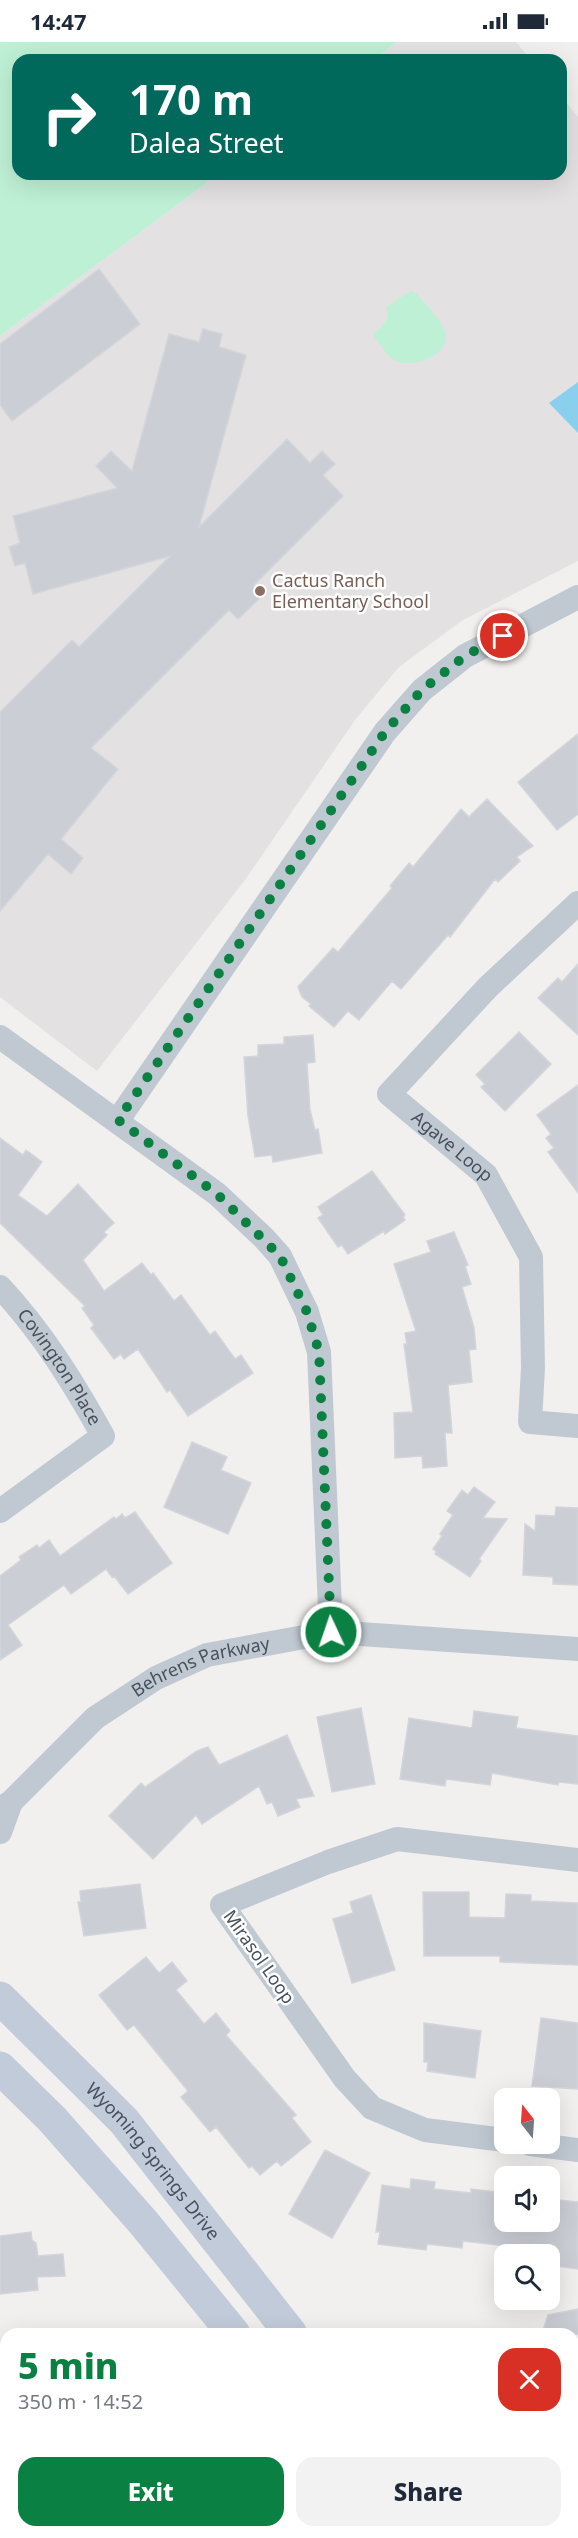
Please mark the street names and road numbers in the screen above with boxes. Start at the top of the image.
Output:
street label: Agave Loop [407,1105,498,1187]
street label: Covington Place [13,1303,108,1429]
street label: Behrens Parkway [126,1631,272,1702]
street label: Mirasol Loop [219,1905,301,2008]
street label: Wyoming Springs Drive [81,2077,226,2245]

